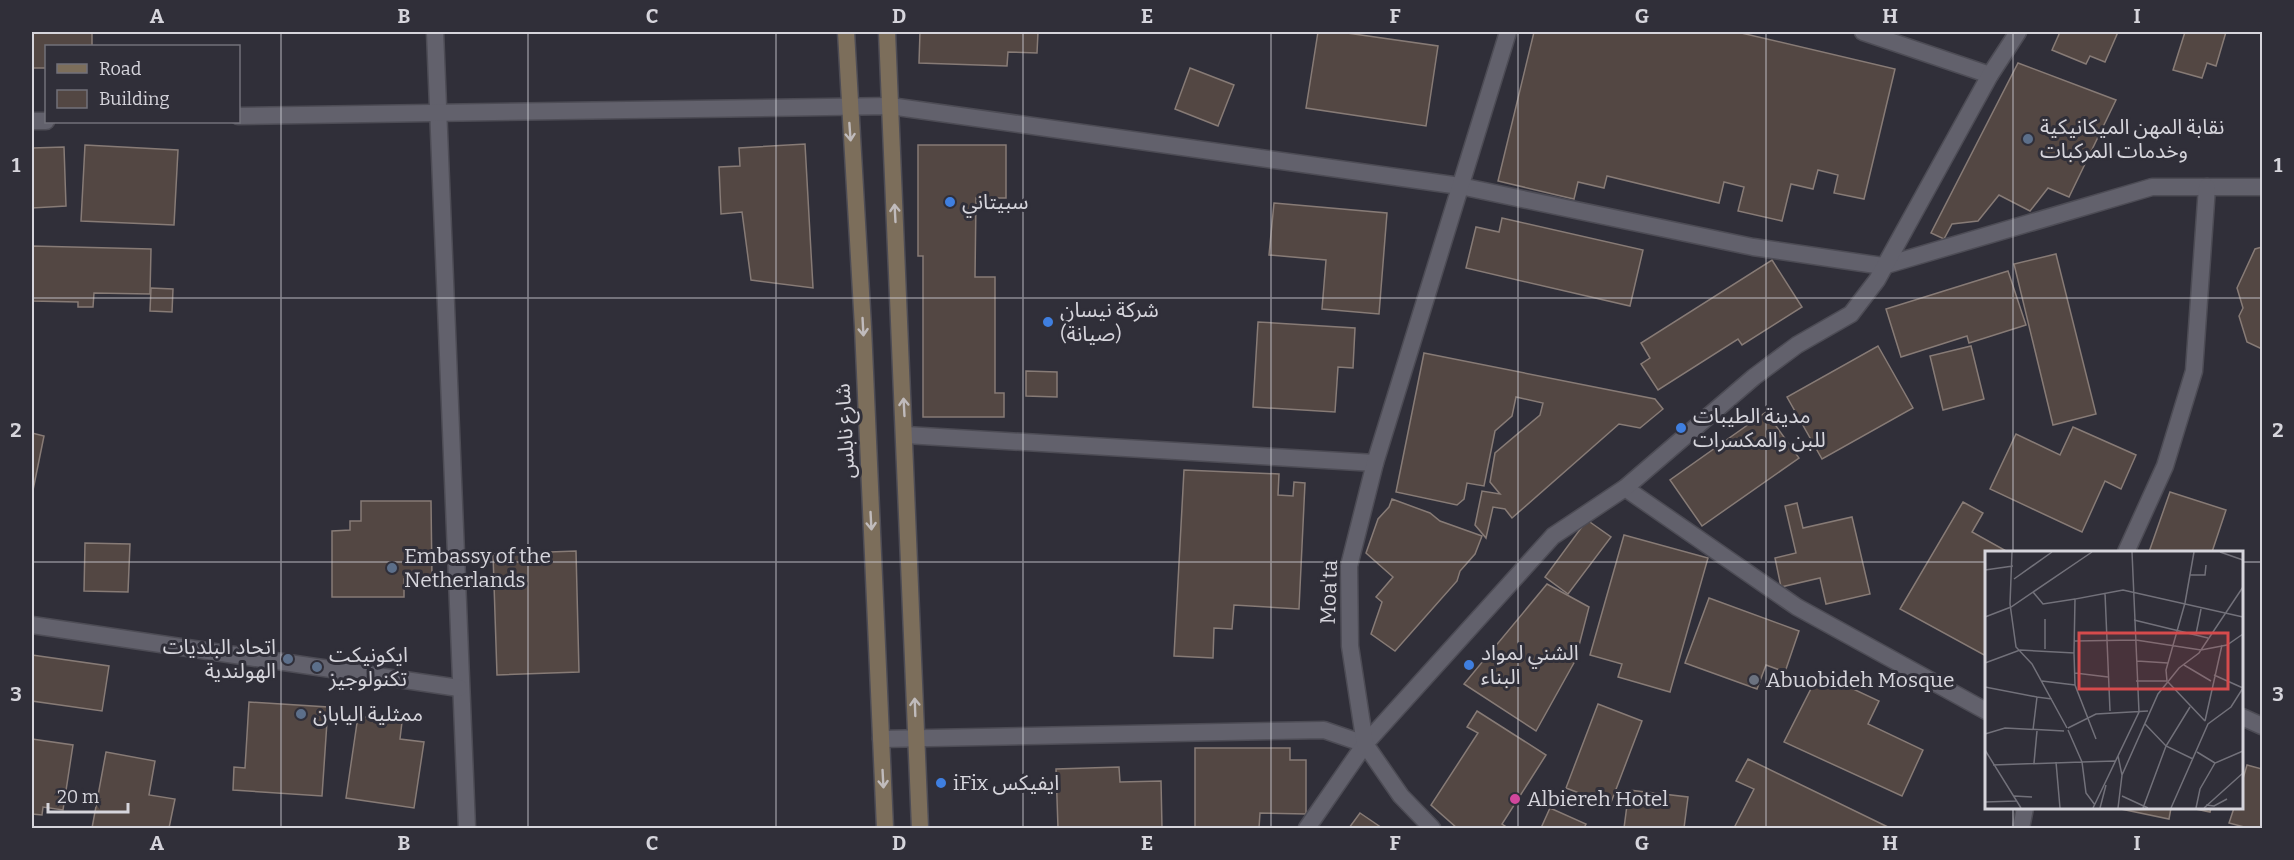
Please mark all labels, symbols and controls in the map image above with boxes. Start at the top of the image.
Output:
text: A [150,4,165,28]
text: B [398,4,411,28]
text: C [646,4,658,28]
text: D [892,4,906,28]
text: E [1141,4,1153,28]
text: F [1389,4,1401,28]
text: G [1635,4,1649,28]
text: H [1882,4,1898,28]
text: I [2133,4,2141,28]
legend [45,45,240,123]
text: Road [99,58,142,80]
text: Building [99,88,170,110]
place label: نقابة المهن الميكانيكية وخدمات المركبات [2040,114,2224,164]
one-way arrow [845,121,856,141]
marker: نقابة المهن الميكانيكية وخدمات المركبات [2021,132,2035,146]
text: 1 [12,153,21,177]
text: 1 [2274,153,2283,177]
place label: سبيتاني [962,189,1029,218]
marker: سبيتاني [943,195,957,209]
one-way arrow [890,203,901,223]
place label: شركة نيسان (صيانة) [1060,297,1159,347]
marker: شركة نيسان (صيانة) [1041,315,1055,329]
one-way arrow [857,316,868,336]
street label: شارع نابلس [830,383,862,479]
one-way arrow [899,398,910,418]
place label: مدينة الطيبات للبن والمكسرات [1693,403,1826,453]
text: 2 [10,418,22,442]
text: 2 [2272,418,2284,442]
marker: مدينة الطيبات للبن والمكسرات [1674,421,1688,435]
one-way arrow [866,511,877,531]
place label: Embassy of the Netherlands [404,543,551,593]
inset map [1985,551,2243,809]
street label: Moa'ta [1315,559,1343,625]
marker: Embassy of the Netherlands [385,561,399,575]
place label: اتحاد البلديات الهولندية [163,634,276,684]
place label: الشني لمواد البناء [1481,640,1579,690]
place label: ايكونيكت تكنولوجيز [328,642,408,692]
marker: اتحاد البلديات الهولندية [281,652,295,666]
marker: الشني لمواد البناء [1462,658,1476,672]
marker: ايكونيكت تكنولوجيز [310,660,324,674]
place label: Abuobideh Mosque [1766,667,1955,693]
marker: Abuobideh Mosque [1747,673,1761,687]
text: 3 [10,682,22,706]
text: 3 [2272,682,2284,706]
one-way arrow [909,698,921,718]
place label: ممثلية اليابان [313,701,423,727]
marker: ممثلية اليابان [294,707,308,721]
one-way arrow [877,769,888,789]
place label: iFix ايفيكس [953,770,1059,796]
scale bar [48,776,128,814]
marker: iFix ايفيكس [934,776,948,790]
text: 20 m [57,786,99,808]
place label: Albiereh Hotel [1527,786,1668,812]
marker: Albiereh Hotel [1508,792,1522,806]
text: A [150,831,165,855]
text: B [398,831,411,855]
text: C [646,831,658,855]
text: D [892,831,906,855]
text: E [1141,831,1153,855]
text: F [1389,831,1401,855]
text: G [1635,831,1649,855]
text: H [1882,831,1898,855]
text: I [2133,831,2141,855]

